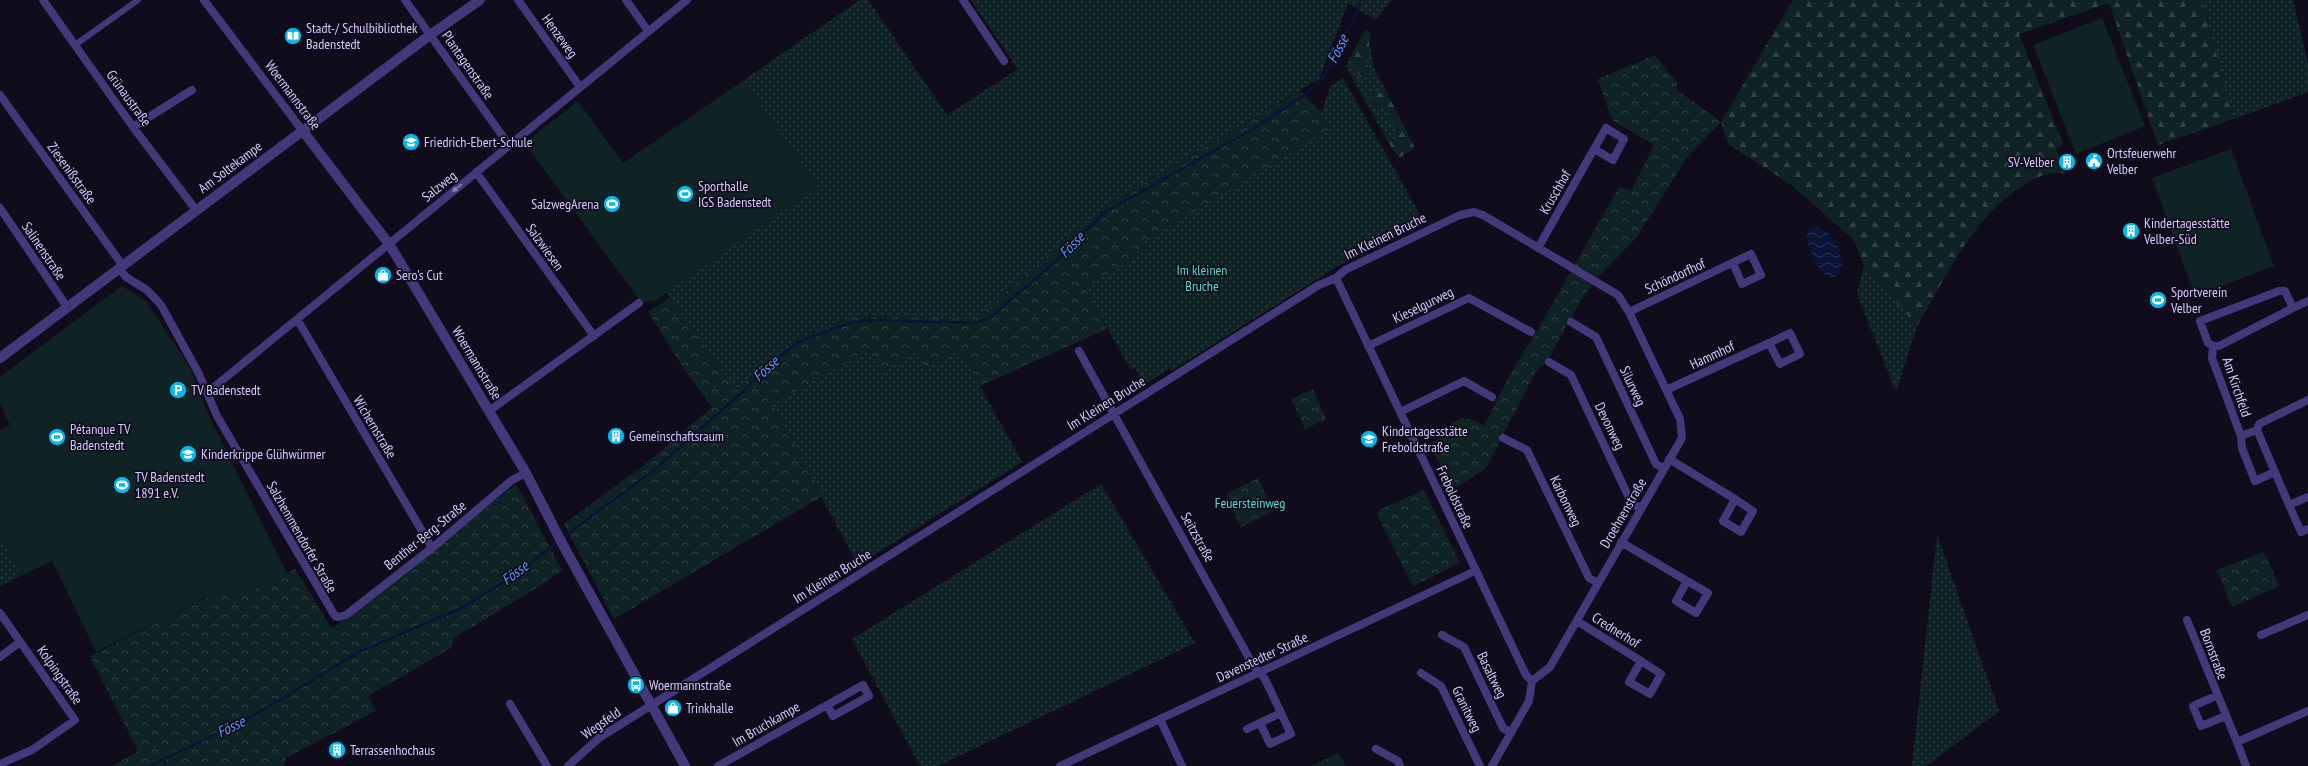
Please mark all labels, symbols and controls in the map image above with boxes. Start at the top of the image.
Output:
street label: Henzeweg [538,11,582,61]
place label: Stadt-/ Schulbibliothek Badenstedt [306,19,418,53]
library icon: Stadt-/ Schulbibliothek Badenstedt [283,26,303,46]
street label: Plantagenstraße [438,27,498,103]
water label: Fösse [1323,31,1353,66]
street label: Woermannstraße [261,57,325,133]
street label: Grünaustraße [103,66,156,130]
school or university icon: Friedrich-Ebert-Schule [401,132,421,152]
place label: Friedrich-Ebert-Schule [424,133,533,151]
street label: Am Soltekampe [194,137,266,197]
street label: Ziesenißstraße [44,139,101,208]
place label: Ortsfeuerwehr Velber [2106,144,2176,178]
public building icon: Ortsfeuerwehr Velber [2084,151,2104,171]
building icon: SV-Velber [2057,152,2077,172]
place label: SV-Velber [2008,153,2054,171]
street label: Salzweg [418,166,460,206]
street label: Kruschhof [1535,166,1575,217]
place label: Sporthalle IGS Badenstedt [698,177,772,211]
one-way arrow [452,183,463,192]
sports icon: Sporthalle IGS Badenstedt [675,184,695,204]
sports icon: SalzwegArena [602,194,622,214]
place label: SalzwegArena [531,195,599,213]
street label: Im Kleinen Bruche [1341,208,1429,264]
place label: Kindertagesstätte Velber-Süd [2143,214,2230,248]
street label: Salinenstraße [18,218,70,284]
street label: Salzwiesen [522,220,568,274]
building icon: Kindertagesstätte Velber-Süd [2121,221,2141,241]
water label: Fösse [1055,227,1089,262]
street label: Schöndorfhof [1642,254,1708,298]
park label: Im kleinen Bruche [1177,261,1227,295]
shop icon: Sero's Cut [373,265,393,285]
place label: Sero's Cut [396,266,443,284]
street label: Kieselgurweg [1390,283,1456,327]
place label: Sportverein Velber [2170,283,2227,317]
sports icon: Sportverein Velber [2148,290,2168,310]
street label: Woermannstraße [448,323,506,403]
street label: Hammhof [1687,337,1737,373]
water label: Fösse [749,351,783,385]
street label: Am Kirchfeld [2218,355,2256,419]
street label: Silurweg [1616,363,1650,409]
street label: Im Kleinen Bruche [1064,372,1149,434]
parking icon: TV Badenstedt [168,380,188,400]
place label: TV Badenstedt [191,381,261,399]
street label: Wichernstraße [349,392,401,462]
street label: Devonweg [1591,399,1629,453]
place label: Pétanque TV Badenstedt [70,420,131,454]
place label: Kindertagesstätte Freboldstraße [1382,422,1468,456]
building icon: Gemeinschaftsraum [606,426,626,446]
sports icon: Pétanque TV Badenstedt [47,427,67,447]
place label: Gemeinschaftsraum [629,427,724,445]
school or university icon: Kindertagesstätte Freboldstraße [1359,429,1379,449]
school or university icon: Kinderkrippe Glühwürmer [178,444,198,464]
place label: Kinderkrippe Glühwürmer [201,445,325,463]
street label: Freboldstraße [1433,463,1478,532]
place label: TV Badenstedt 1891 e.V. [135,468,205,502]
street label: Karbonweg [1546,473,1586,529]
sports icon: TV Badenstedt 1891 e.V. [112,475,132,495]
street label: Droehnenstraße [1596,475,1650,551]
street label: Salzhemmendorfer Straße [263,478,341,596]
park label: Feuersteinweg [1215,494,1285,512]
street label: Benther-Berg-Straße [380,496,470,574]
street label: Seitzstraße [1177,509,1219,565]
street label: Im Kleinen Bruche [790,545,875,607]
water label: Fösse [497,556,533,589]
street label: Crednerhof [1589,608,1644,652]
street label: Bornstraße [2196,626,2232,682]
street label: Davenstedter Straße [1213,628,1311,686]
street label: Kolpingstraße [33,642,87,708]
street label: Basaltweg [1473,649,1511,701]
bus stop icon: Woermannstraße [626,675,646,695]
place label: Woermannstraße [649,676,731,694]
street label: Granitweg [1448,683,1486,735]
street label: Im Bruchkampe [729,697,803,751]
shop icon: Trinkhalle [663,698,683,718]
place label: Trinkhalle [686,699,734,717]
street label: Wegsfeld [578,703,624,743]
water label: Fösse [214,711,249,741]
building icon: Terrassenhochaus [327,740,347,760]
place label: Terrassenhochaus [350,741,435,759]

